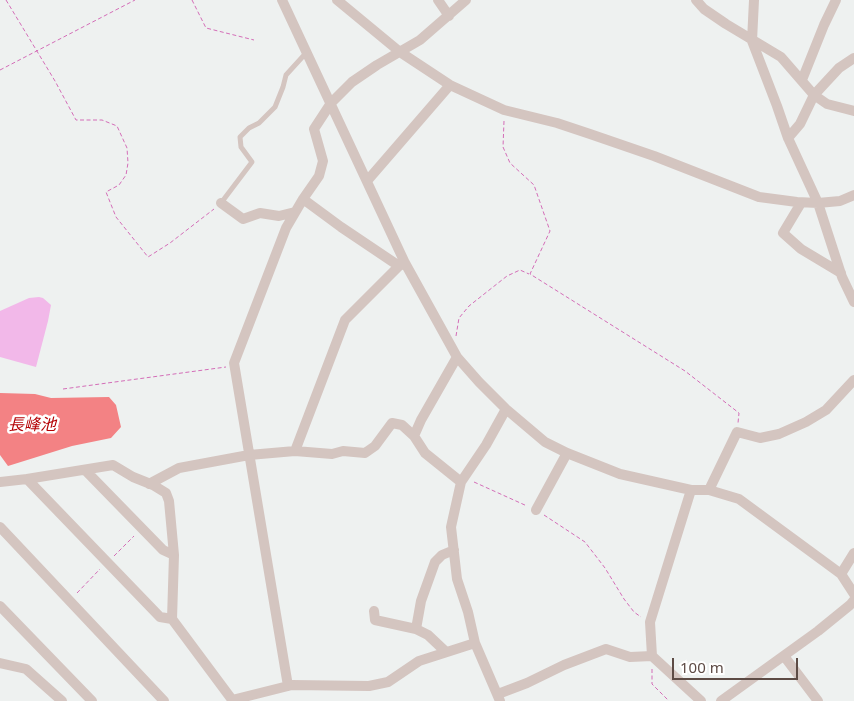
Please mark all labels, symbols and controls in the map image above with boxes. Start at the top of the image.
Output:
water label: 長峰池 [8,415,56,435]
scale bar [674,648,800,680]
text: 100 m [680,657,724,677]

